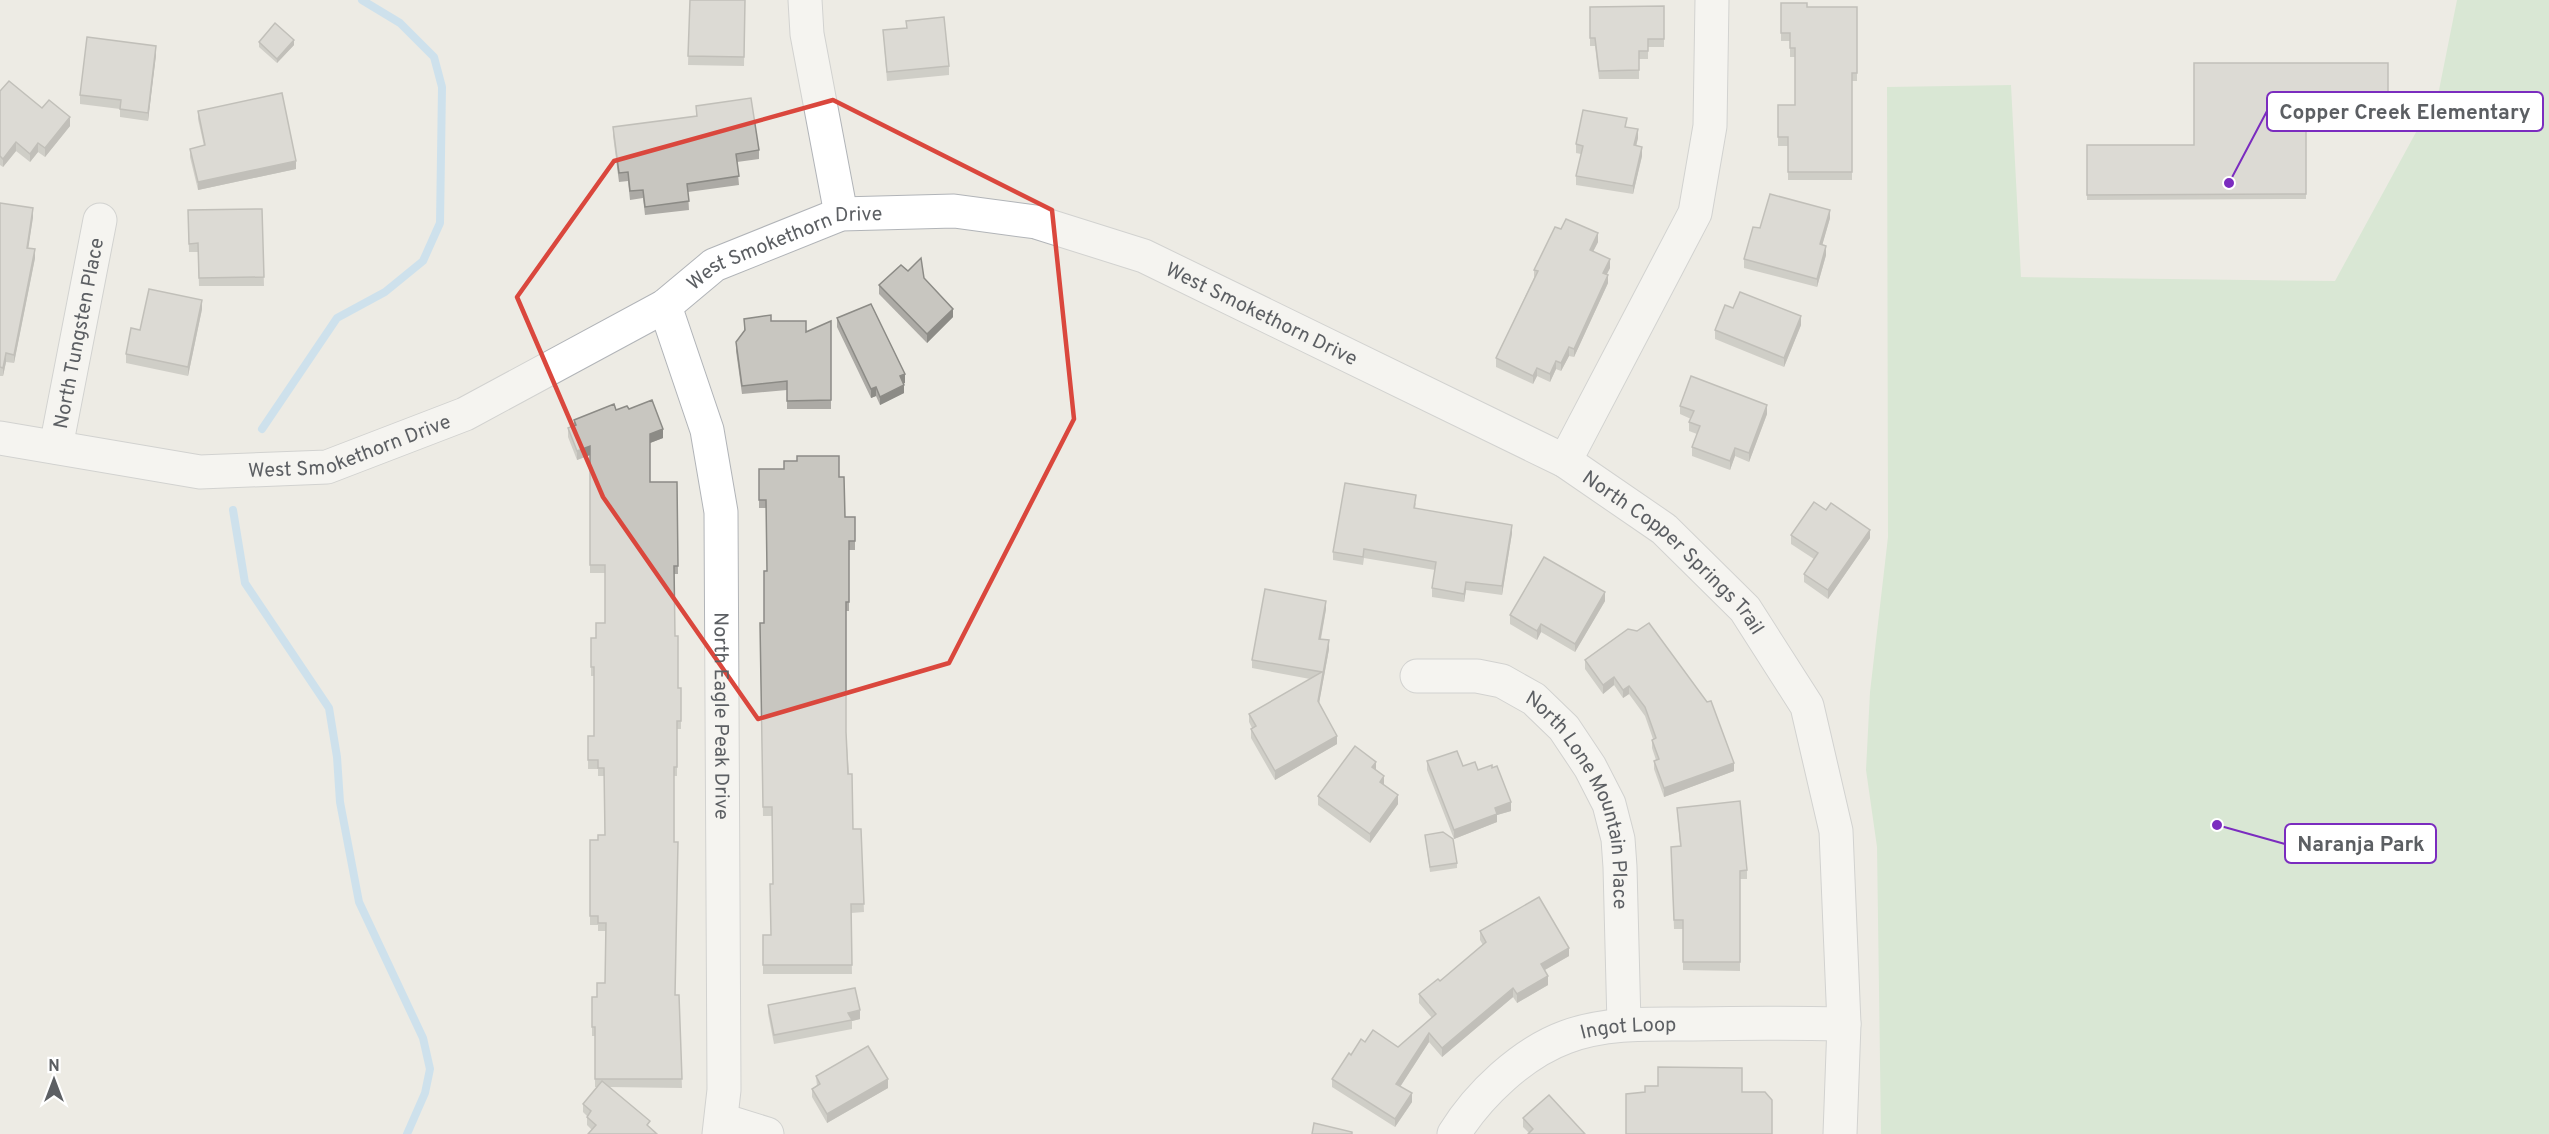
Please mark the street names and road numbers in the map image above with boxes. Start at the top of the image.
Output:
street label: West Smokethorn Drive [682,202,883,297]
street label: North Tungsten Place [49,236,111,431]
street label: West Smokethorn Drive [1161,257,1361,373]
street label: West Smokethorn Drive [248,410,455,485]
street label: North Copper Springs Trail [1577,466,1769,640]
street label: North Eagle Peak Drive [707,612,734,820]
street label: North Lone Mountain Place [1520,686,1632,910]
street label: Ingot Loop [1578,1013,1676,1047]

